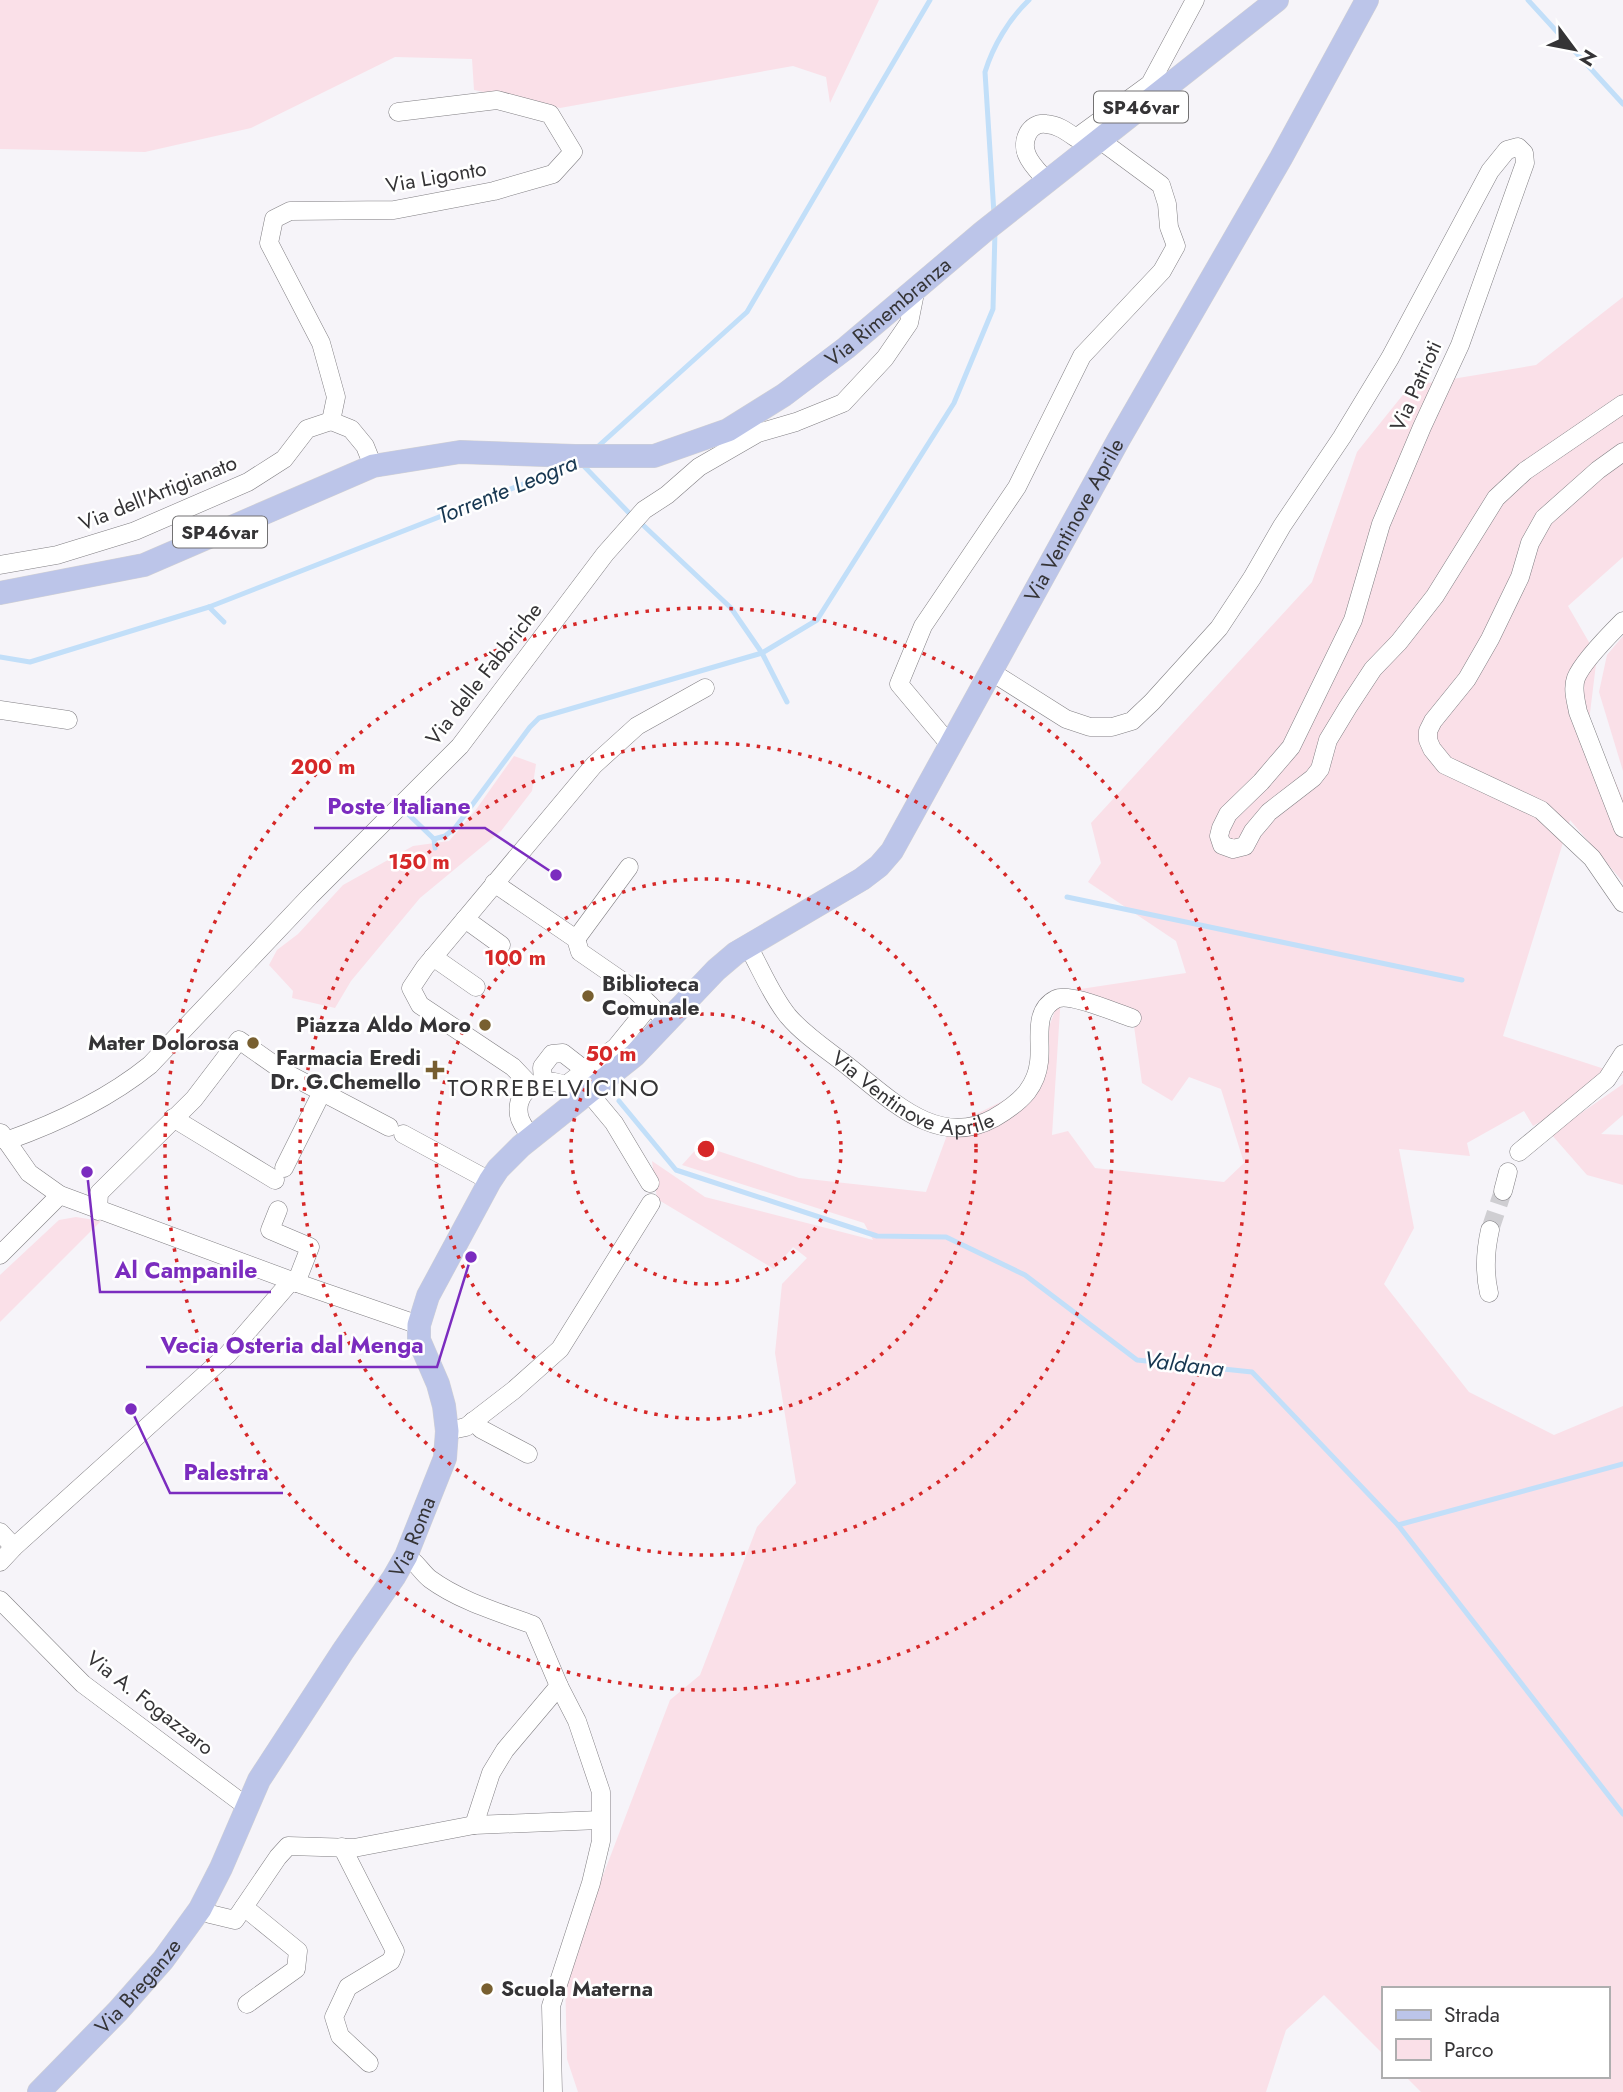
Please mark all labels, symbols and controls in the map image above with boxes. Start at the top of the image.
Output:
north arrow [1539,14,1609,84]
text: N [1573,44,1603,71]
road number: SP46var [1094,92,1188,122]
street label: Via Ligonto [383,153,489,201]
street label: Via Rimembranza [819,250,958,374]
street label: Via Patrioti [1383,336,1449,436]
street label: Via Ventinove Aprile [1017,433,1132,608]
water label: Torrente Leogra [432,445,583,533]
street label: Via dell'Artigianato [75,448,241,538]
road number: SP46var [173,516,267,548]
street label: Via delle Fabbriche [419,596,549,752]
text: 200 m [290,752,356,782]
callout: Poste Italiane [314,784,485,828]
text: Poste Italiane [327,789,471,823]
text: 150 m [388,847,450,877]
text: 100 m [484,943,546,973]
place label: Biblioteca Comunale [602,969,700,1023]
marker: Biblioteca Comunale [580,988,596,1004]
place label: Piazza Aldo Moro [296,1010,471,1040]
marker: Piazza Aldo Moro [477,1017,493,1033]
place label: Mater Dolorosa [88,1028,239,1058]
marker: Mater Dolorosa [245,1035,261,1051]
text: 50 m [586,1039,636,1069]
place label: Farmacia Eredi Dr. G.Chemello [270,1043,421,1097]
street label: Via Ventinove Aprile [825,1044,1000,1143]
marker: Farmacia Eredi Dr. G.Chemello [427,1062,443,1078]
district label: TORREBELVICINO [447,1070,661,1105]
centre of rings [694,1137,718,1161]
callout: Al Campanile [100,1248,271,1292]
text: Al Campanile [114,1253,257,1287]
callout: Vecia Osteria dal Menga [146,1323,437,1367]
text: Vecia Osteria dal Menga [159,1328,424,1362]
water label: Valdana [1142,1342,1226,1386]
callout: Palestra [170,1449,283,1493]
text: Palestra [183,1455,269,1489]
street label: Via Roma [382,1492,443,1583]
street label: Via A. Fogazzaro [80,1644,220,1762]
street label: Via Breganze [88,1932,189,2041]
place label: Scuola Materna [501,1974,653,2004]
marker: Scuola Materna [479,1981,495,1997]
legend [1382,1987,1609,2078]
text: Strada [1444,2000,1500,2030]
text: Parco [1444,2035,1493,2065]

